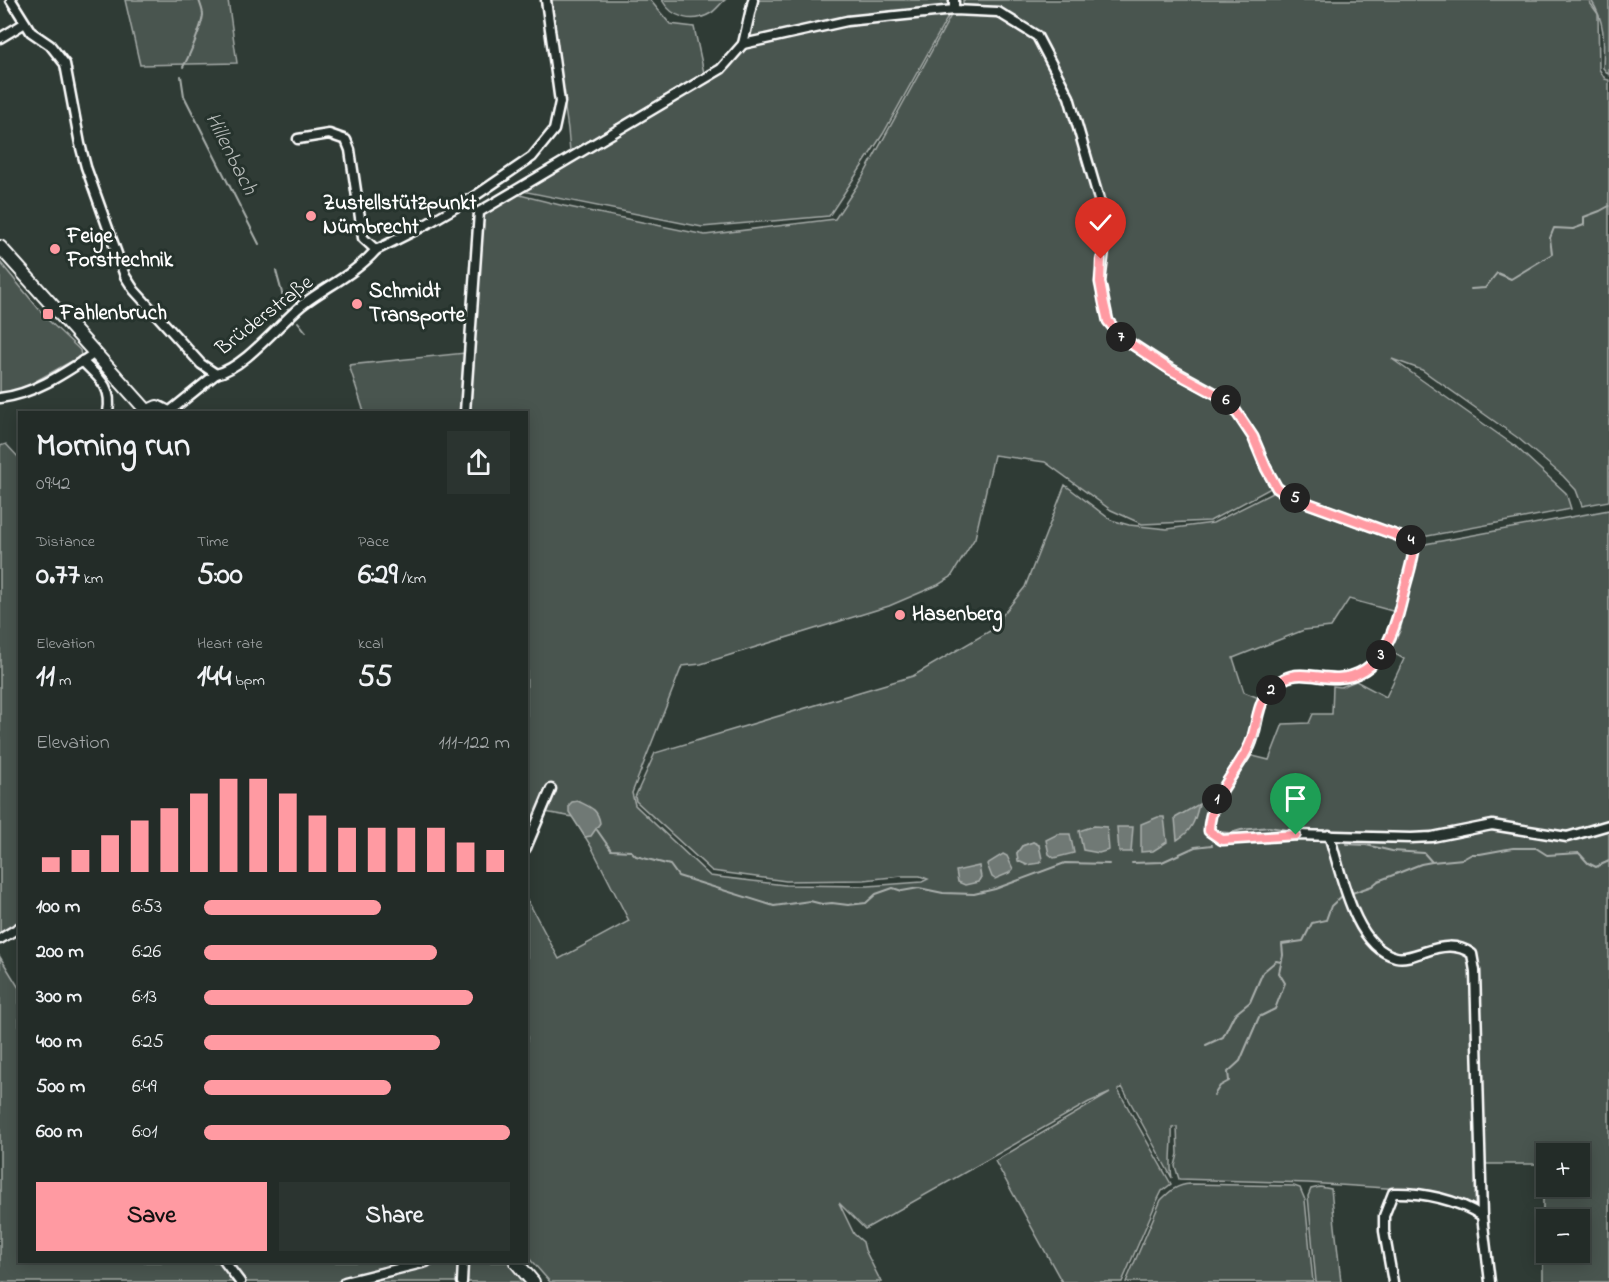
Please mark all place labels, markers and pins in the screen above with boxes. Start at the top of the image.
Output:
place label: Zustellstützpunkt Nümbrecht [323,189,478,243]
pin [1075,197,1126,259]
marker: Zustellstützpunkt Nümbrecht [304,209,318,223]
place label: Feige Forsttechnik [66,222,174,276]
marker: Feige Forsttechnik [48,242,62,256]
place label: Schmidt Transporte [369,277,466,331]
marker: Schmidt Transporte [350,297,364,311]
place label: Fahlenbruch [59,299,167,329]
marker: Fahlenbruch [41,307,55,321]
pin: 7 [1106,322,1136,352]
pin: 6 [1211,385,1241,415]
pin: 5 [1280,483,1310,513]
pin: 4 [1396,525,1426,555]
place label: Hasenberg [912,600,1002,632]
marker: Hasenberg [893,608,907,622]
pin: 3 [1366,640,1396,670]
pin: 2 [1256,675,1286,705]
pin [1270,773,1321,835]
pin: 1 [1202,784,1232,814]

